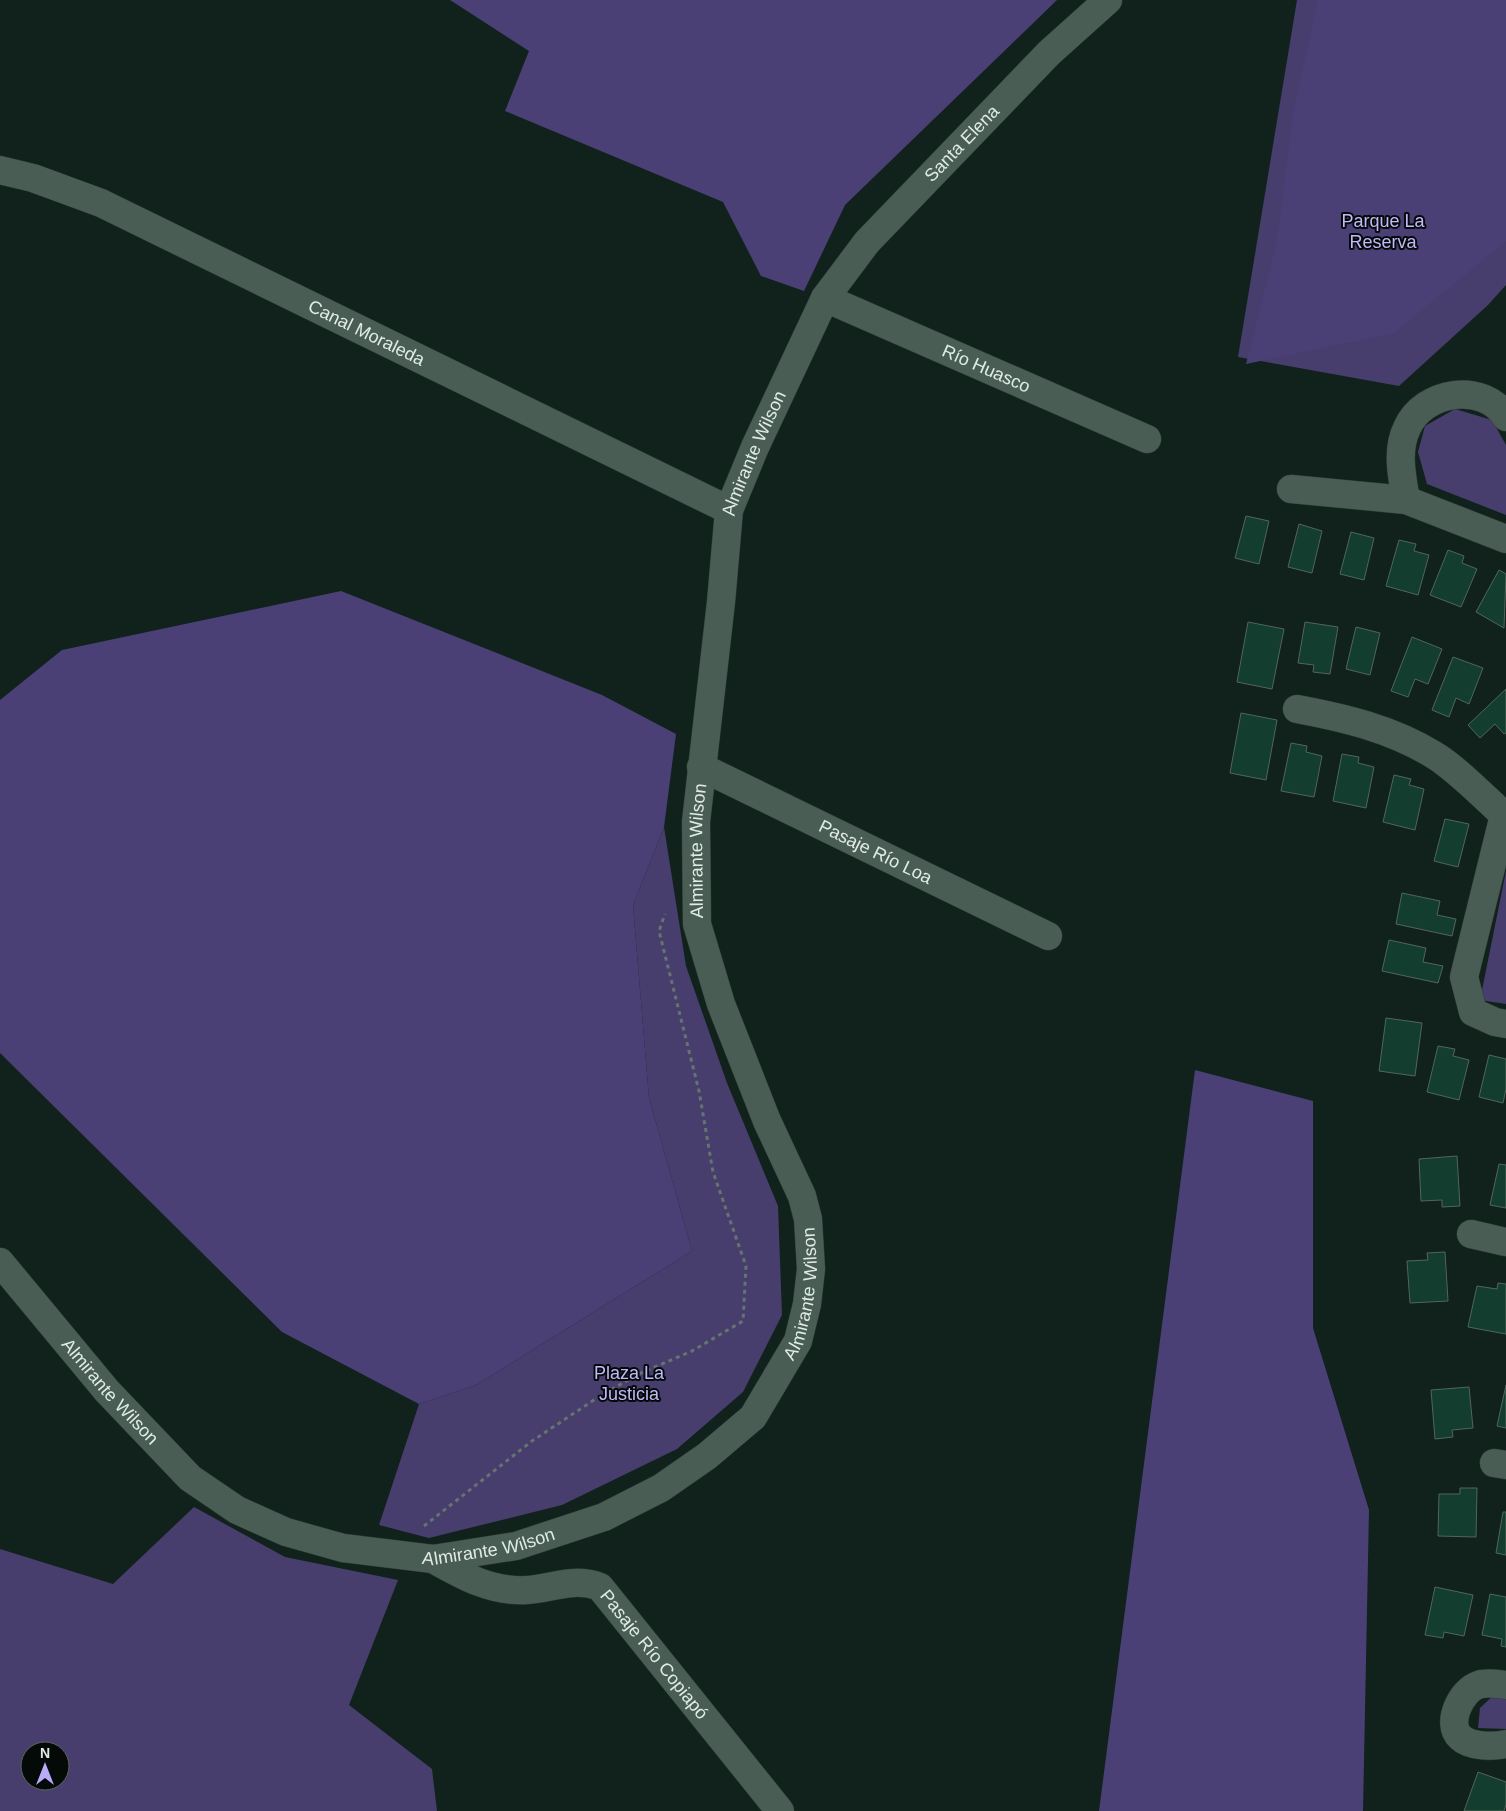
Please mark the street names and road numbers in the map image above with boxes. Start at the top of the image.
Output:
street label: Santa Elena [921,101,1004,186]
street label: Canal Moraleda [305,296,429,370]
street label: Río Huasco [939,341,1033,397]
street label: Almirante Wilson [719,388,790,517]
street label: Almirante Wilson [686,782,710,918]
street label: Pasaje Río Loa [816,816,936,888]
street label: Almirante Wilson [779,1227,821,1363]
street label: Almirante Wilson [58,1334,163,1449]
street label: Almirante Wilson [421,1524,557,1569]
street label: Pasaje Río Copiapó [596,1586,712,1723]

